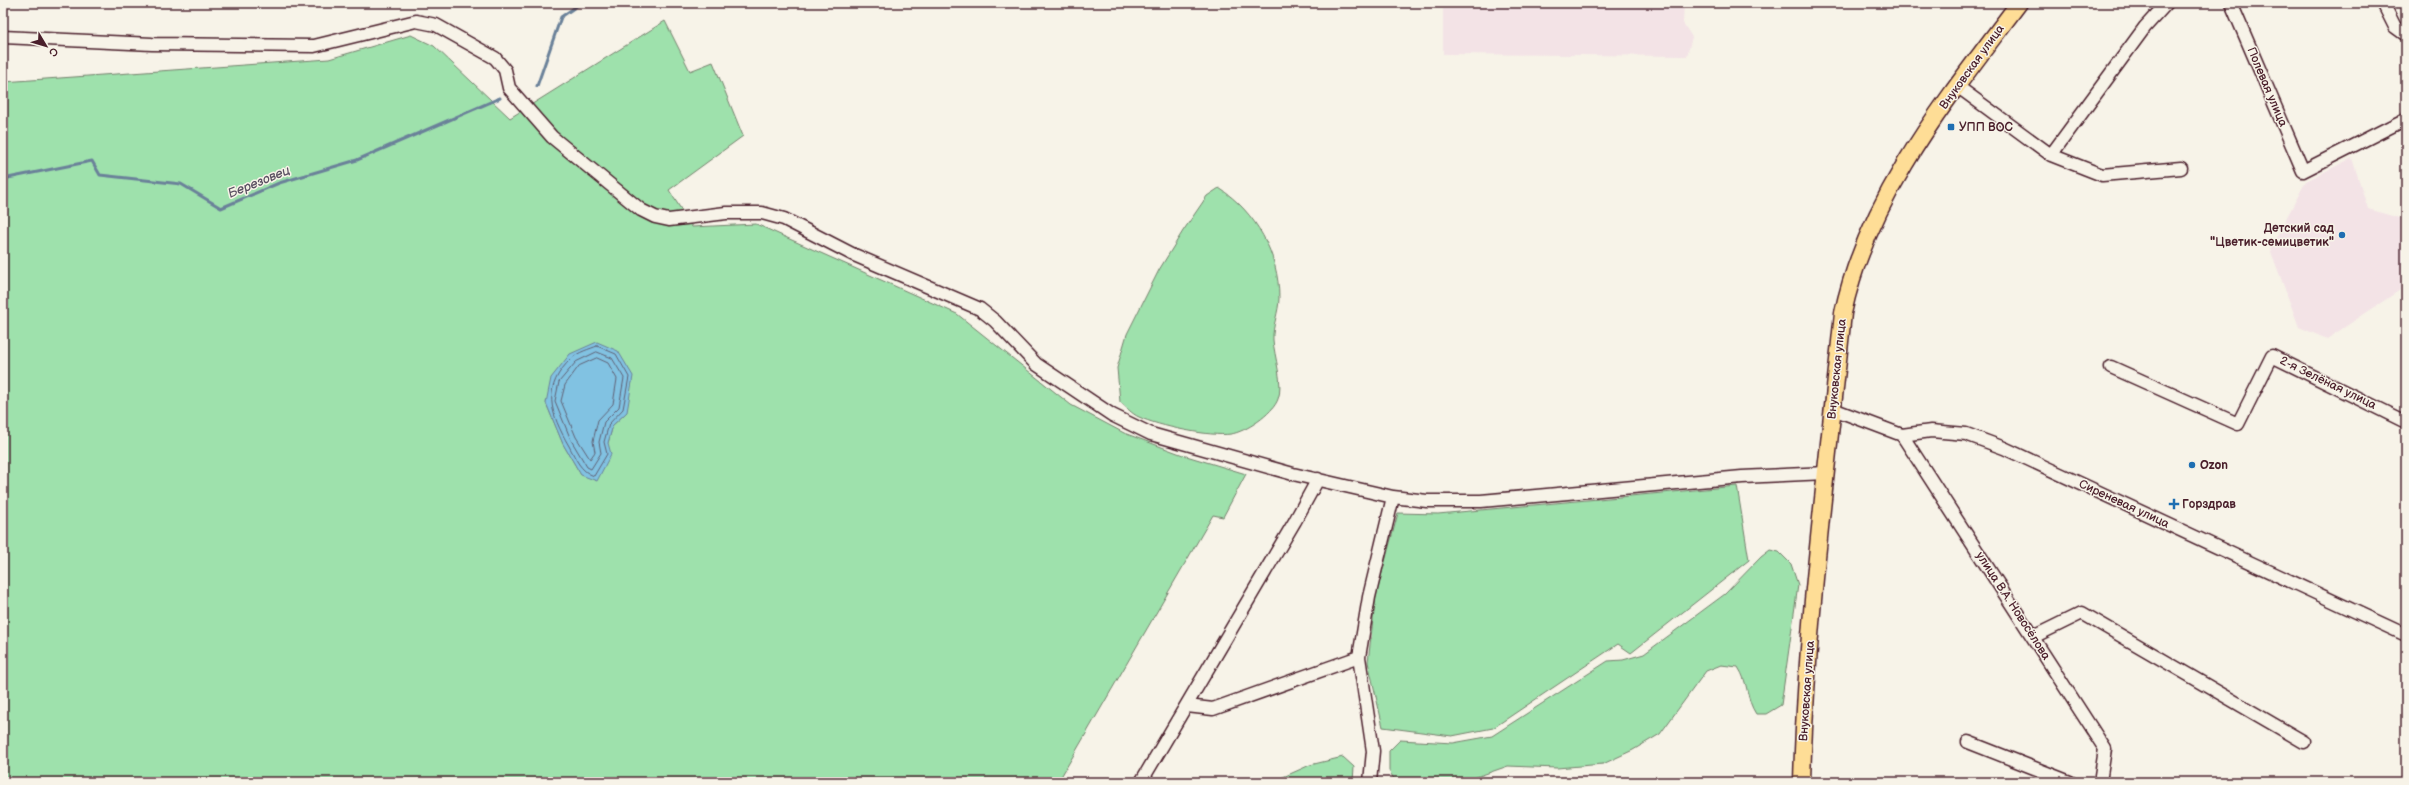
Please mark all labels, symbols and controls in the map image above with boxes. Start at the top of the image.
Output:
street label: Внуковская улица [1936,22,2008,112]
north arrow [26,26,66,66]
text: С [46,45,61,59]
street label: Полевая улица [2243,45,2291,129]
place label: УПП ВОС [1959,120,2013,135]
marker: УПП ВОС [1946,122,1956,132]
water label: Березовец [226,162,293,202]
place label: Детский сад "Цветик-семицветик" [2210,221,2335,250]
marker: Детский сад "Цветик-семицветик" [2337,230,2347,240]
street label: Внуковская улица [1824,318,1850,420]
street label: 2-я Зелёная улица [2277,353,2379,413]
place label: Ozon [2200,458,2228,473]
marker: Ozon [2187,460,2197,470]
street label: Сиреневая улица [2076,476,2172,532]
place label: Горздрав [2182,497,2236,512]
marker: Горздрав [2169,499,2179,509]
street label: улица В.А. Новосёлова [1972,549,2054,663]
street label: Внуковская улица [1796,640,1818,742]

